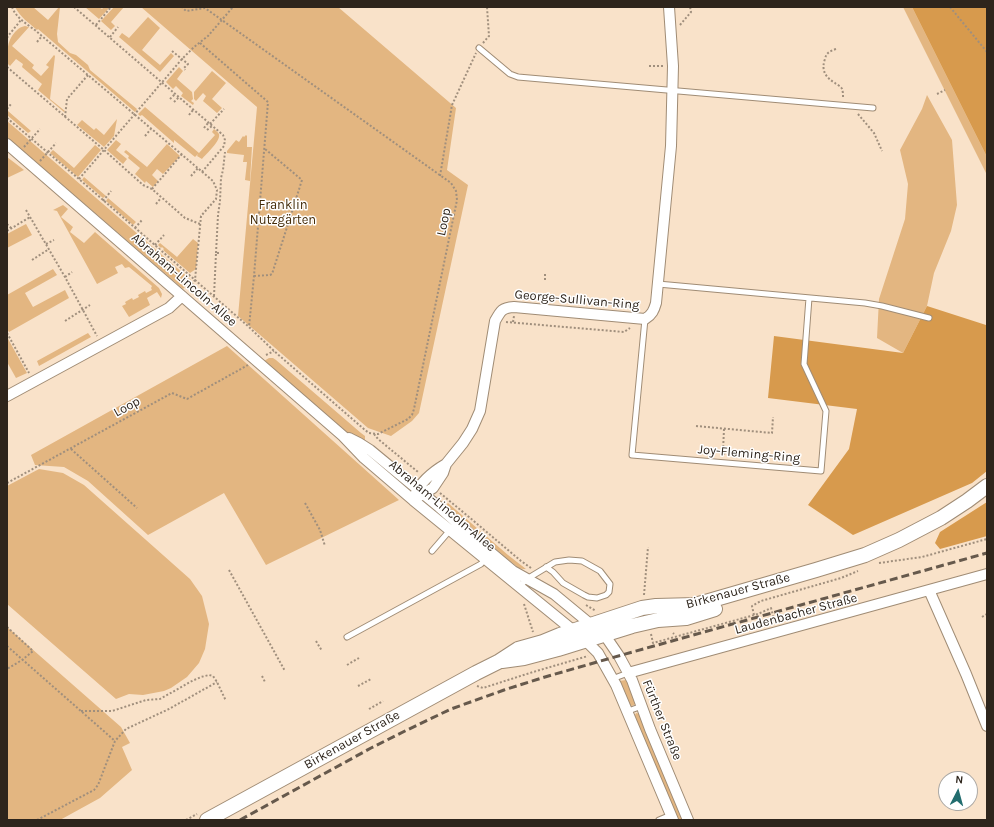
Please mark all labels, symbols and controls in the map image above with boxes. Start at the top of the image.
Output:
park label: Franklin Nutzgärten [250,197,316,228]
street label: Loop [433,207,455,237]
street label: Abraham-Lincoln-Allee [128,230,240,330]
street label: George-Sullivan-Ring [514,287,640,313]
street label: Loop [111,393,143,421]
street label: Joy-Fleming-Ring [697,442,801,466]
street label: Abraham-Lincoln-Allee [385,457,499,555]
street label: Birkenauer Straße [684,570,792,612]
street label: Laudenbacher Straße [733,590,859,638]
street label: Fürther Straße [639,677,685,763]
street label: Birkenauer Straße [301,707,403,773]
north arrow [938,771,978,811]
text: N [955,773,964,786]

